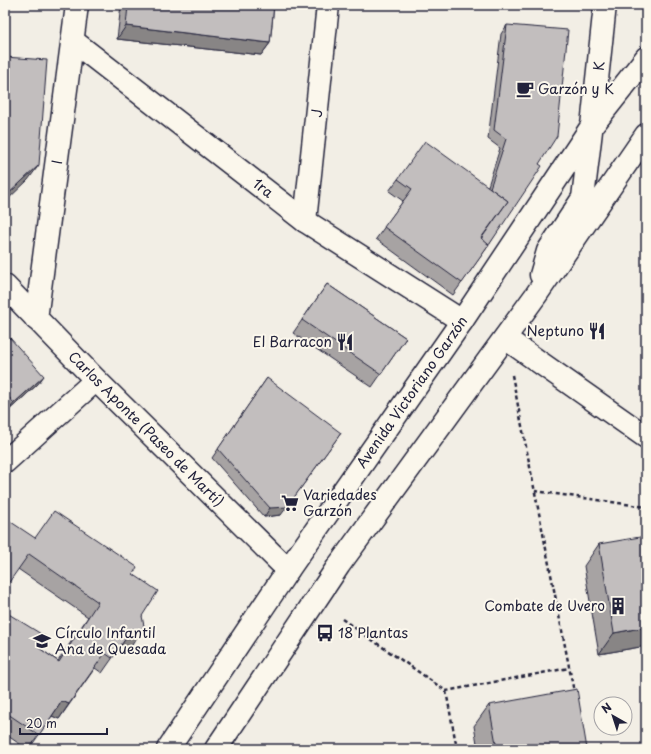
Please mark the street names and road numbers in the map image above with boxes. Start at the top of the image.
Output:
street label: K [588,60,609,72]
street label: J [306,108,327,118]
street label: I [46,159,67,165]
street label: 1ra [249,173,278,203]
street label: Avenida Victoriano Garzón [351,311,472,472]
street label: Carlos Aponte (Paseo de Martí) [64,346,229,511]

